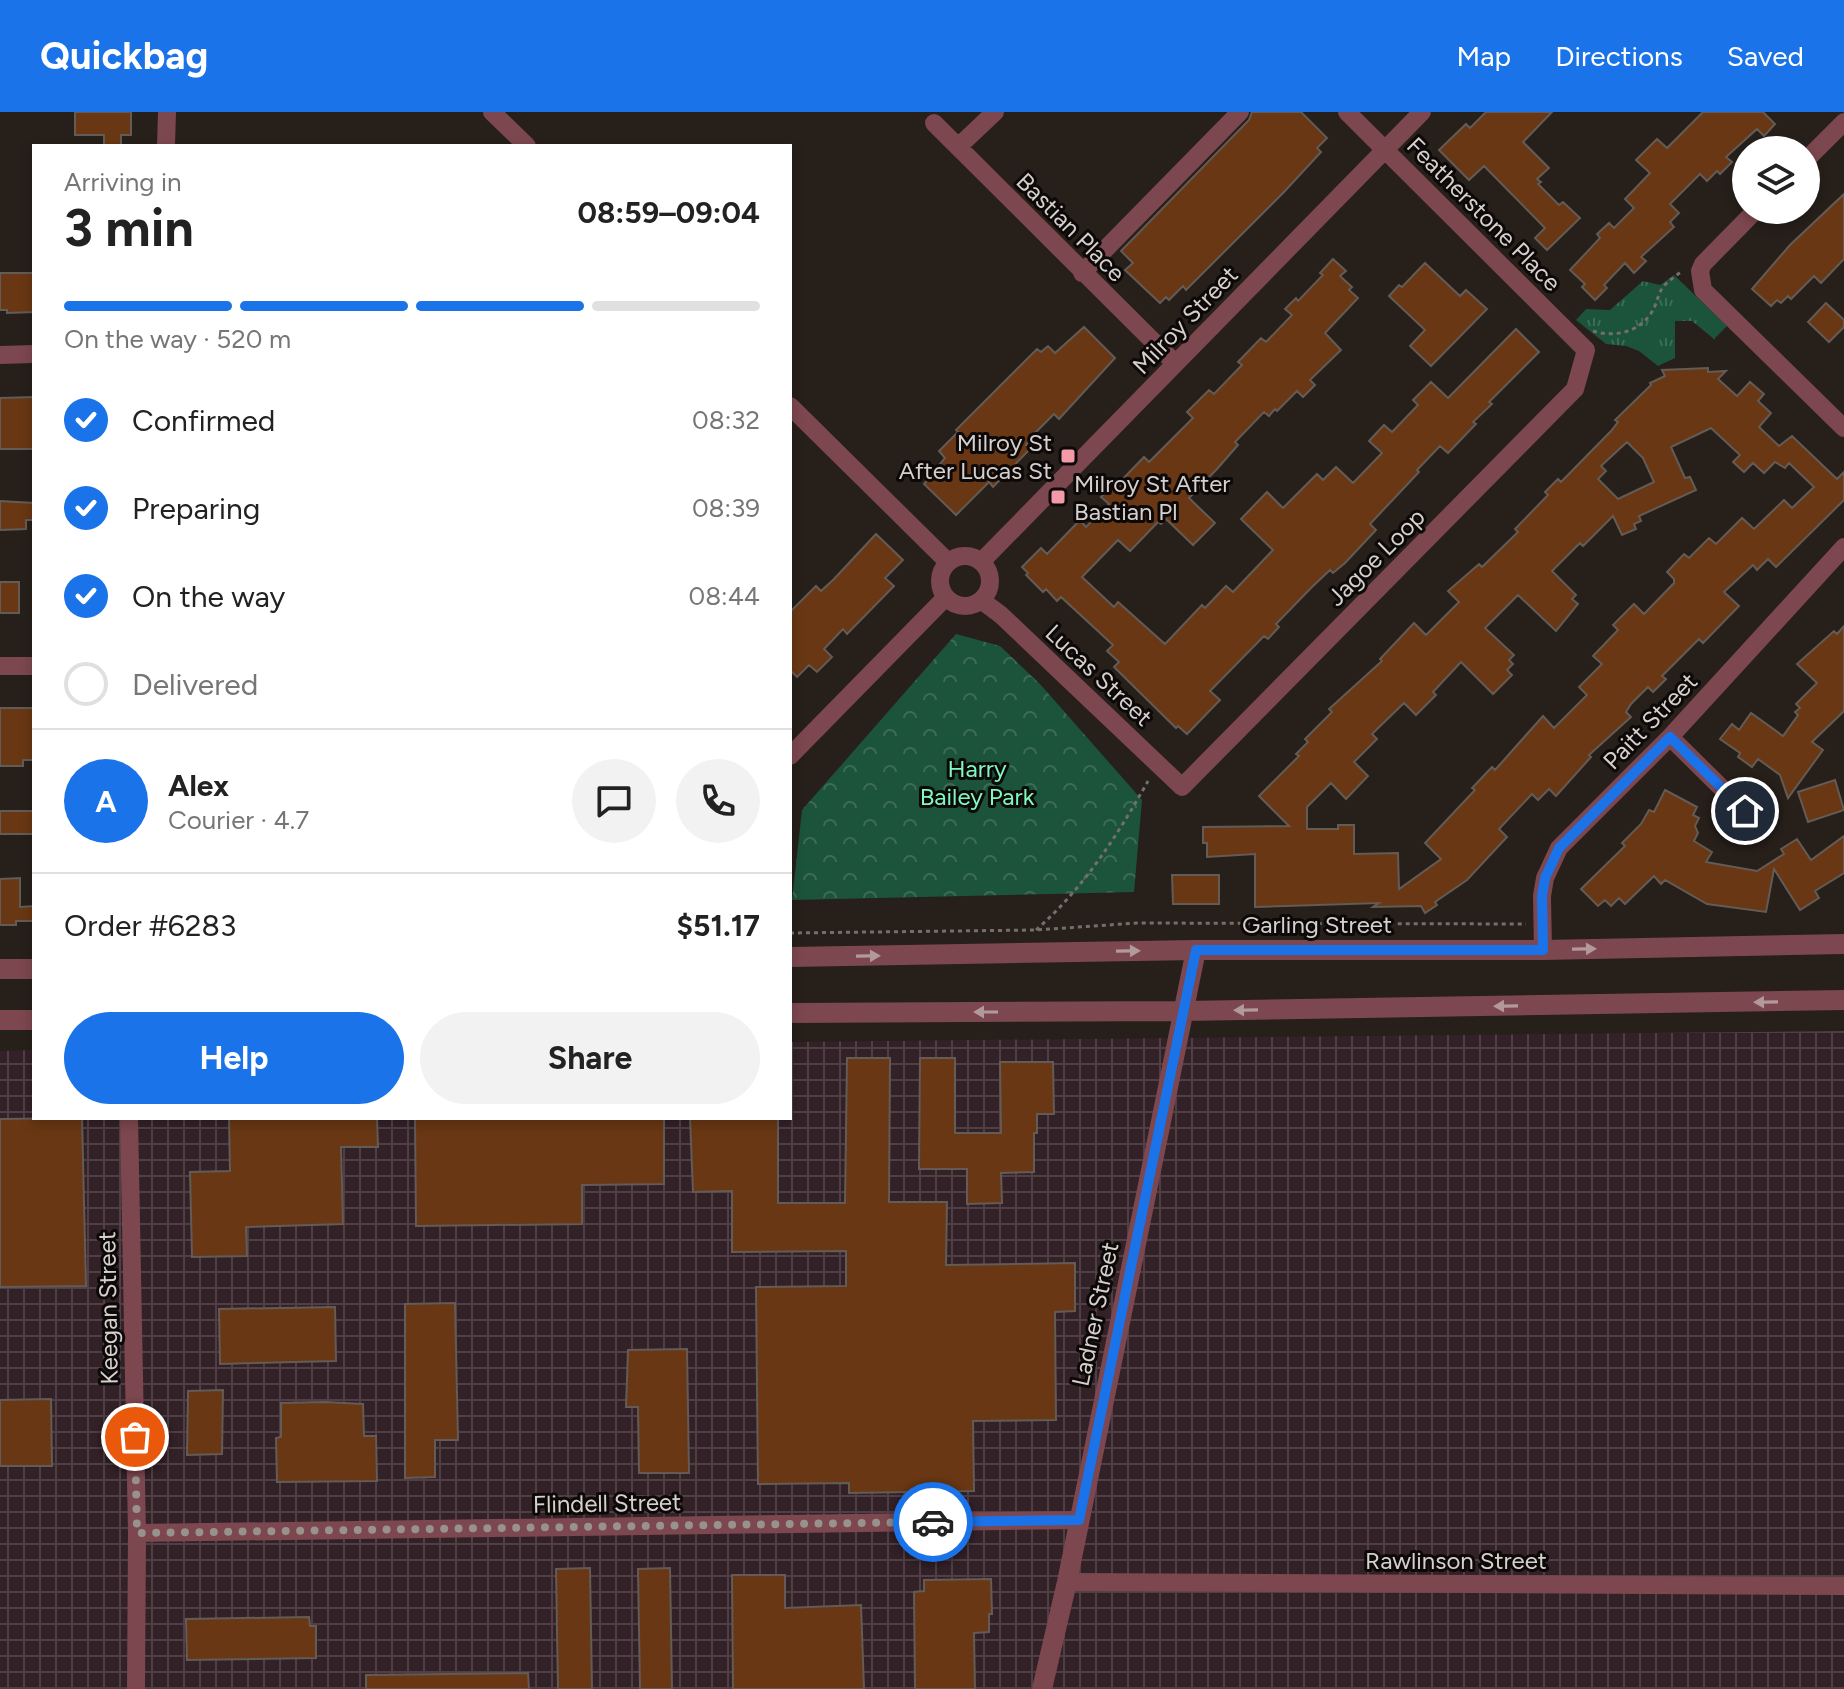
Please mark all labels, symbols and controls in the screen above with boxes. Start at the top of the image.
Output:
text: Quickbag [40,33,208,79]
text: Map [1457,39,1511,73]
text: Directions [1555,39,1683,73]
text: Saved [1727,39,1804,73]
street label: Featherstone Place [1401,131,1567,297]
map controls [1732,136,1820,224]
button: layers [1732,136,1820,224]
text: Arriving in [64,166,182,198]
street label: Bastian Place [1011,167,1131,287]
text: 08:59–09:04 [578,194,760,231]
text: 3 min [64,197,194,259]
street label: Milroy Street [1126,260,1244,380]
text: On the way · 520 m [64,323,291,355]
icon: check [64,398,108,442]
text: Confirmed [132,402,275,439]
text: 08:32 [692,404,760,436]
place label: Milroy St After Lucas St [899,428,1052,485]
marker: Milroy St After Lucas St [1059,447,1077,465]
place label: Milroy St After Bastian Pl [1074,469,1230,526]
icon: check [64,486,108,530]
marker: Milroy St After Bastian Pl [1049,488,1067,506]
text: Preparing [132,490,260,527]
text: 08:39 [692,492,760,524]
street label: Jagoe Loop [1321,502,1431,612]
icon: check [64,574,108,618]
text: On the way [132,578,285,615]
text: 08:44 [688,580,760,612]
street label: Lucas Street [1040,618,1158,732]
text: Delivered [132,666,258,703]
street label: Paitt Street [1597,667,1703,775]
park label: Harry Bailey Park [920,754,1035,811]
button: chat [572,759,656,843]
button: phone [676,759,760,843]
text: Alex [168,767,229,804]
pin [1711,777,1779,845]
text: A [95,783,117,820]
icon: home [1723,789,1767,833]
text: Courier · 4.7 [168,804,309,836]
text: Order #6283 [64,907,236,944]
text: $51.17 [677,907,760,944]
street label: Garling Street [1242,910,1392,939]
one-way arrow [1572,943,1597,956]
one-way arrow [1116,945,1141,957]
one-way arrow [856,950,881,962]
one-way arrow [1753,995,1778,1008]
one-way arrow [1493,1000,1518,1012]
one-way arrow [1233,1004,1258,1017]
one-way arrow [973,1006,998,1018]
button: Help [64,1012,404,1104]
button: Share [420,1012,760,1104]
street label: Keegan Street [92,1231,124,1385]
street label: Ladner Street [1066,1239,1124,1389]
pin [101,1403,169,1471]
icon: bag [113,1415,157,1459]
courier [893,1482,973,1562]
street label: Flindell Street [533,1487,681,1519]
icon: car [911,1500,955,1544]
street label: Rawlinson Street [1365,1546,1547,1575]

